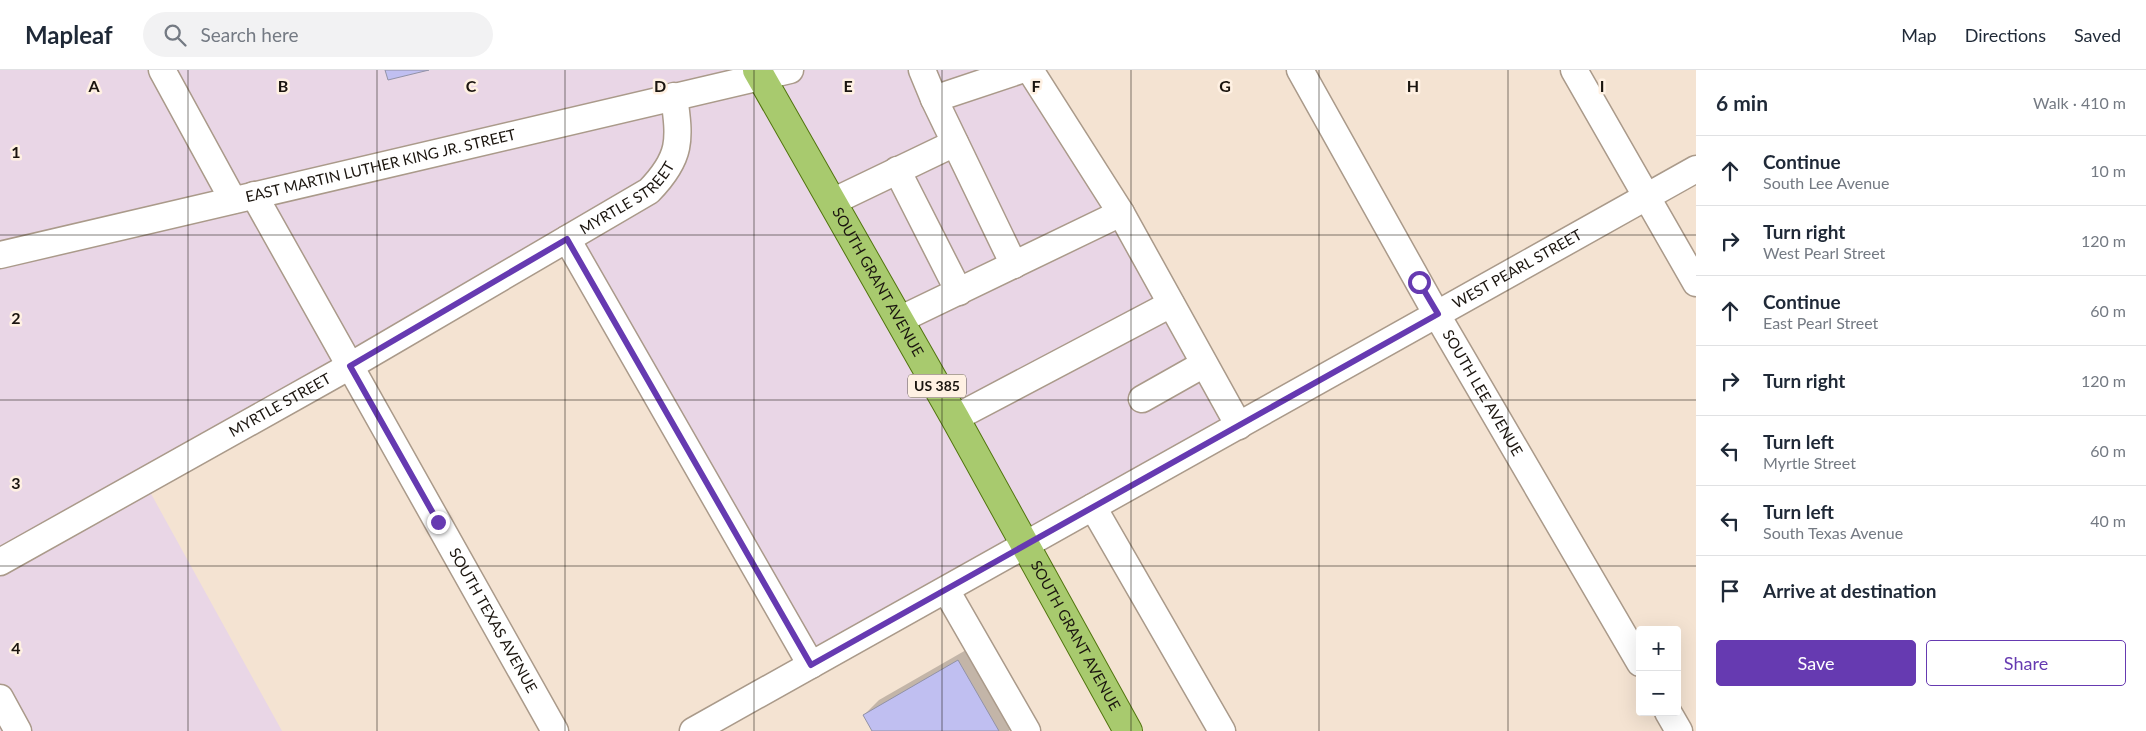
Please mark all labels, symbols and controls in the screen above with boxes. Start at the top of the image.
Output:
search box [143,12,493,57]
text: Mapleaf [25,20,113,49]
icon: search [161,21,189,49]
text: Search here [201,23,299,46]
text: Map [1901,24,1937,46]
text: Directions [1965,24,2046,46]
text: Saved [2074,24,2121,46]
text: A [87,76,100,95]
text: B [278,76,288,95]
text: C [466,76,477,95]
text: D [654,76,666,95]
text: E [843,76,853,95]
text: F [1031,76,1041,95]
text: G [1219,76,1231,95]
text: H [1407,76,1419,95]
text: I [1600,76,1604,95]
text: 6 min [1716,90,1768,115]
text: Walk · 410 m [2033,93,2126,112]
street label: EAST MARTIN LUTHER KING JR. STREET [244,124,518,205]
text: 1 [11,142,21,161]
text: Continue [1763,150,1841,173]
icon: ahead [1716,157,1744,185]
street label: MYRTLE STREET [576,158,678,238]
text: 10 m [2090,161,2126,180]
text: South Lee Avenue [1763,173,1889,192]
street label: SOUTH GRANT AVENUE [829,204,928,359]
text: Turn right [1763,220,1845,243]
street label: WEST PEARL STREET [1449,225,1585,312]
icon: right [1716,227,1744,255]
text: 120 m [2081,231,2126,250]
text: West Pearl Street [1763,243,1885,262]
route start [1408,271,1431,294]
text: Continue [1763,290,1841,313]
icon: ahead [1716,297,1744,325]
text: 60 m [2090,301,2126,320]
text: 2 [11,308,21,327]
text: East Pearl Street [1763,313,1878,332]
street label: SOUTH LEE AVENUE [1440,326,1527,459]
icon: right [1716,367,1744,395]
street label: MYRTLE STREET [225,369,334,440]
text: Turn right [1763,369,1845,392]
text: 120 m [2081,371,2126,390]
road number: US 385 [908,374,966,398]
text: Turn left [1763,430,1834,453]
icon: left [1716,437,1744,465]
text: 60 m [2090,441,2126,460]
text: Myrtle Street [1763,453,1856,472]
text: 3 [11,473,21,492]
text: Turn left [1763,500,1834,523]
icon: left [1716,507,1744,535]
route end [427,511,450,534]
text: 40 m [2090,511,2126,530]
text: South Texas Avenue [1763,523,1903,542]
street label: SOUTH TEXAS AVENUE [446,544,542,696]
street label: SOUTH GRANT AVENUE [1028,557,1125,713]
icon: arrive [1716,577,1744,605]
text: Arrive at destination [1763,579,1936,602]
map controls [1636,626,1681,716]
button: + [1636,626,1681,671]
text: 4 [11,638,21,657]
button: Save [1716,640,1916,686]
button: Share [1926,640,2126,686]
button: − [1636,671,1681,716]

